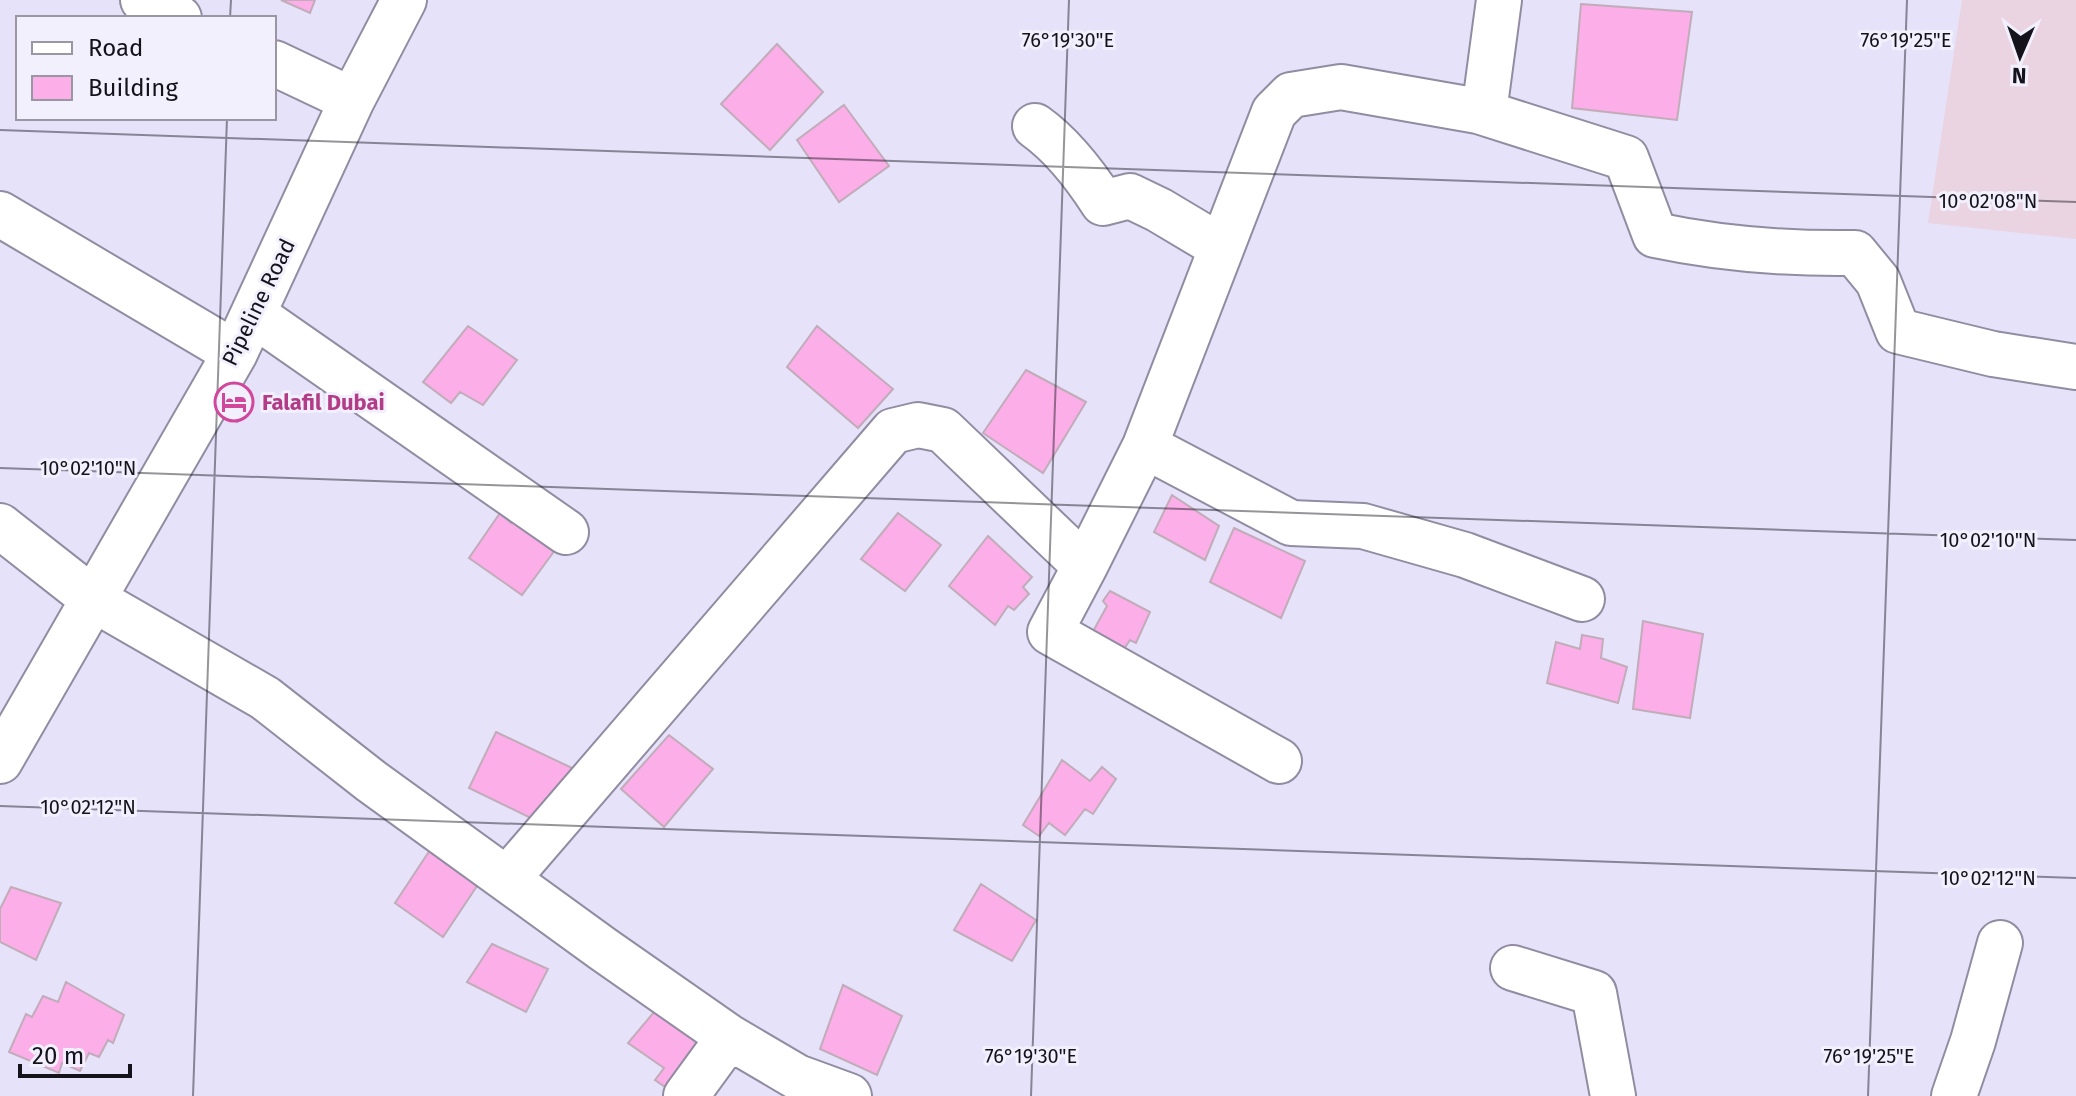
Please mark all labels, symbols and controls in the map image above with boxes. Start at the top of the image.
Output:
legend [16,16,276,120]
north arrow [1980,16,2060,96]
text: 76°19'30"E [1022,28,1114,52]
text: 76°19'25"E [1861,28,1951,52]
text: Road [88,34,143,62]
text: N [2012,62,2027,89]
text: Building [88,74,178,102]
text: 10°02'08"N [1939,189,2037,213]
street label: Pipeline Road [216,234,301,370]
hotel icon: Falafil Dubai [213,381,255,423]
place label: Falafil Dubai [262,389,385,416]
text: 10°02'10"N [40,456,136,480]
text: 10°02'10"N [1940,528,2036,552]
text: 10°02'12"N [40,795,136,819]
text: 10°02'12"N [1940,866,2036,890]
scale bar [20,1028,130,1078]
text: 20 m [32,1042,84,1070]
text: 76°19'30"E [985,1044,1077,1068]
text: 76°19'25"E [1824,1044,1914,1068]

